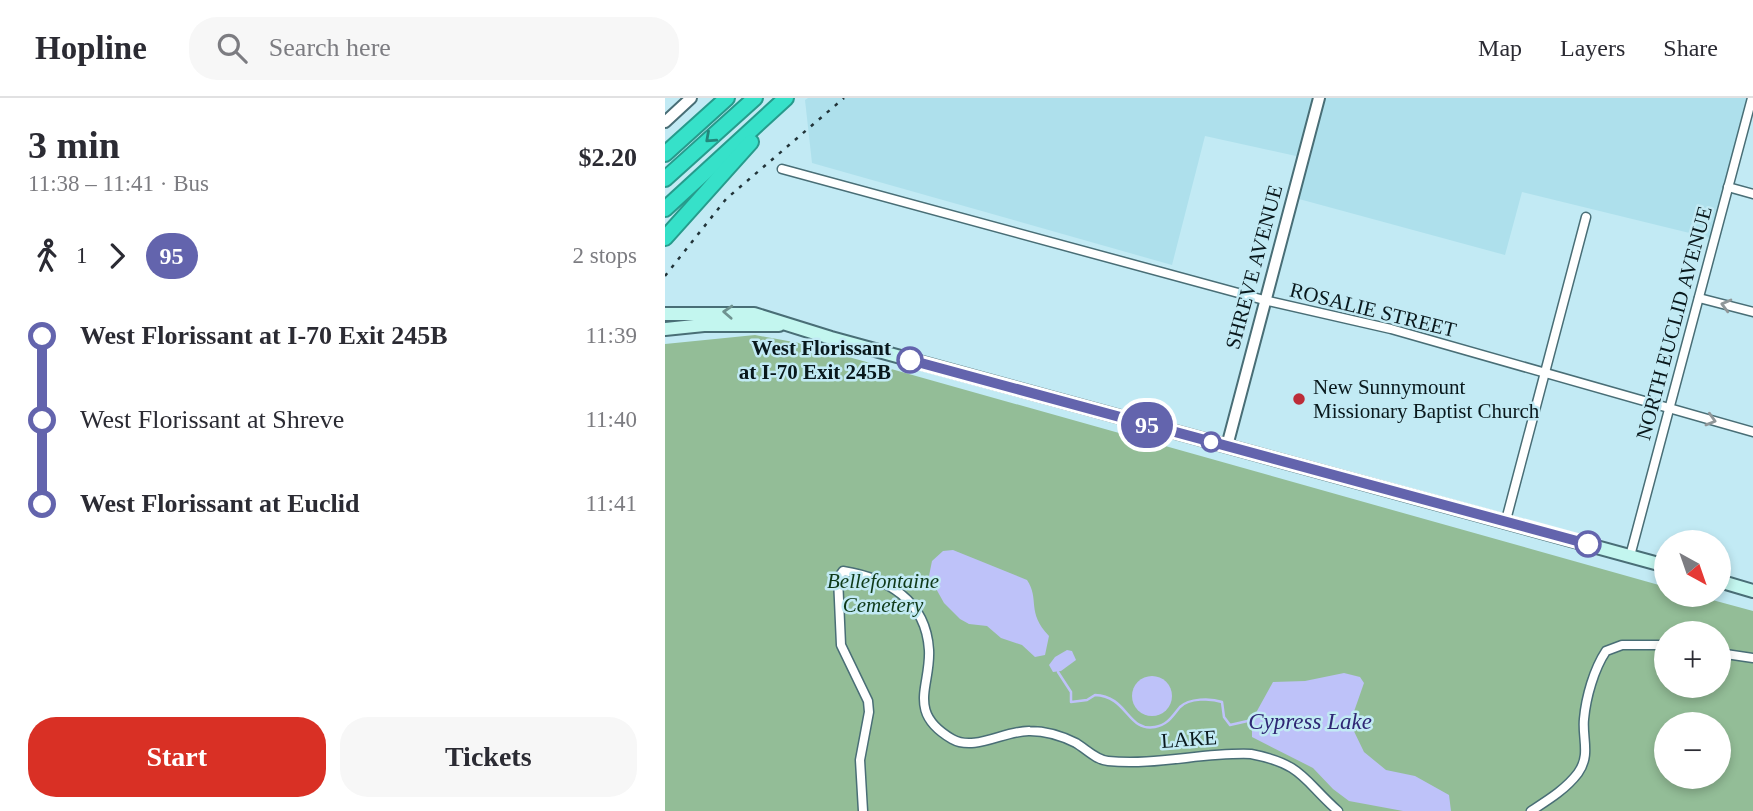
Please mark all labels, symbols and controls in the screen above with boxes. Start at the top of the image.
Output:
search box [189,17,679,80]
icon: search [213,29,251,67]
text: Hopline [35,30,147,66]
text: Search here [269,33,391,62]
text: Map [1478,35,1522,61]
text: Layers [1560,35,1625,61]
text: Share [1663,35,1718,61]
text: 3 min [28,124,120,166]
one-way arrow [705,130,718,143]
text: $2.20 [579,143,637,172]
text: 11:38 – 11:41 · Bus [28,171,209,196]
street label: SHREVE AVENUE [1220,182,1288,352]
street label: NORTH EUCLID AVENUE [1631,203,1717,443]
icon: walk [28,237,66,275]
icon: forward [98,237,136,275]
text: 1 [76,243,88,268]
text: 95 [160,243,184,269]
text: 2 stops [572,243,637,268]
street label: ROSALIE STREET [1287,278,1459,342]
one-way arrow [1720,299,1732,313]
one-way arrow [723,305,734,320]
text: West Florissant at I-70 Exit 245B [80,321,448,350]
text: 11:39 [585,323,637,348]
place label: West Florissant at I-70 Exit 245B [739,336,891,384]
marker: West Florissant at I-70 Exit 245B [897,347,923,373]
place label: New Sunnymount Missionary Baptist Church [1313,375,1540,423]
marker: New Sunnymount Missionary Baptist Church [1291,391,1307,407]
line badge: 95 [1115,402,1179,448]
text: West Florissant at Shreve [80,405,344,434]
text: 11:40 [585,407,637,432]
text: 95 [1135,412,1159,438]
one-way arrow [1705,412,1717,427]
unlabelled marker [1201,432,1221,452]
text: West Florissant at Euclid [80,489,360,518]
text: 11:41 [585,491,637,516]
north arrow [1654,530,1731,607]
map controls [1654,530,1731,789]
unlabelled marker [1575,531,1601,557]
park label: Bellefontaine Cemetery [827,569,939,617]
button: + [1654,621,1731,698]
water label: Cypress Lake [1248,709,1372,734]
button: − [1654,712,1731,789]
button: Start [28,717,326,797]
button: Tickets [340,717,637,797]
street label: LAKE [1160,725,1218,753]

